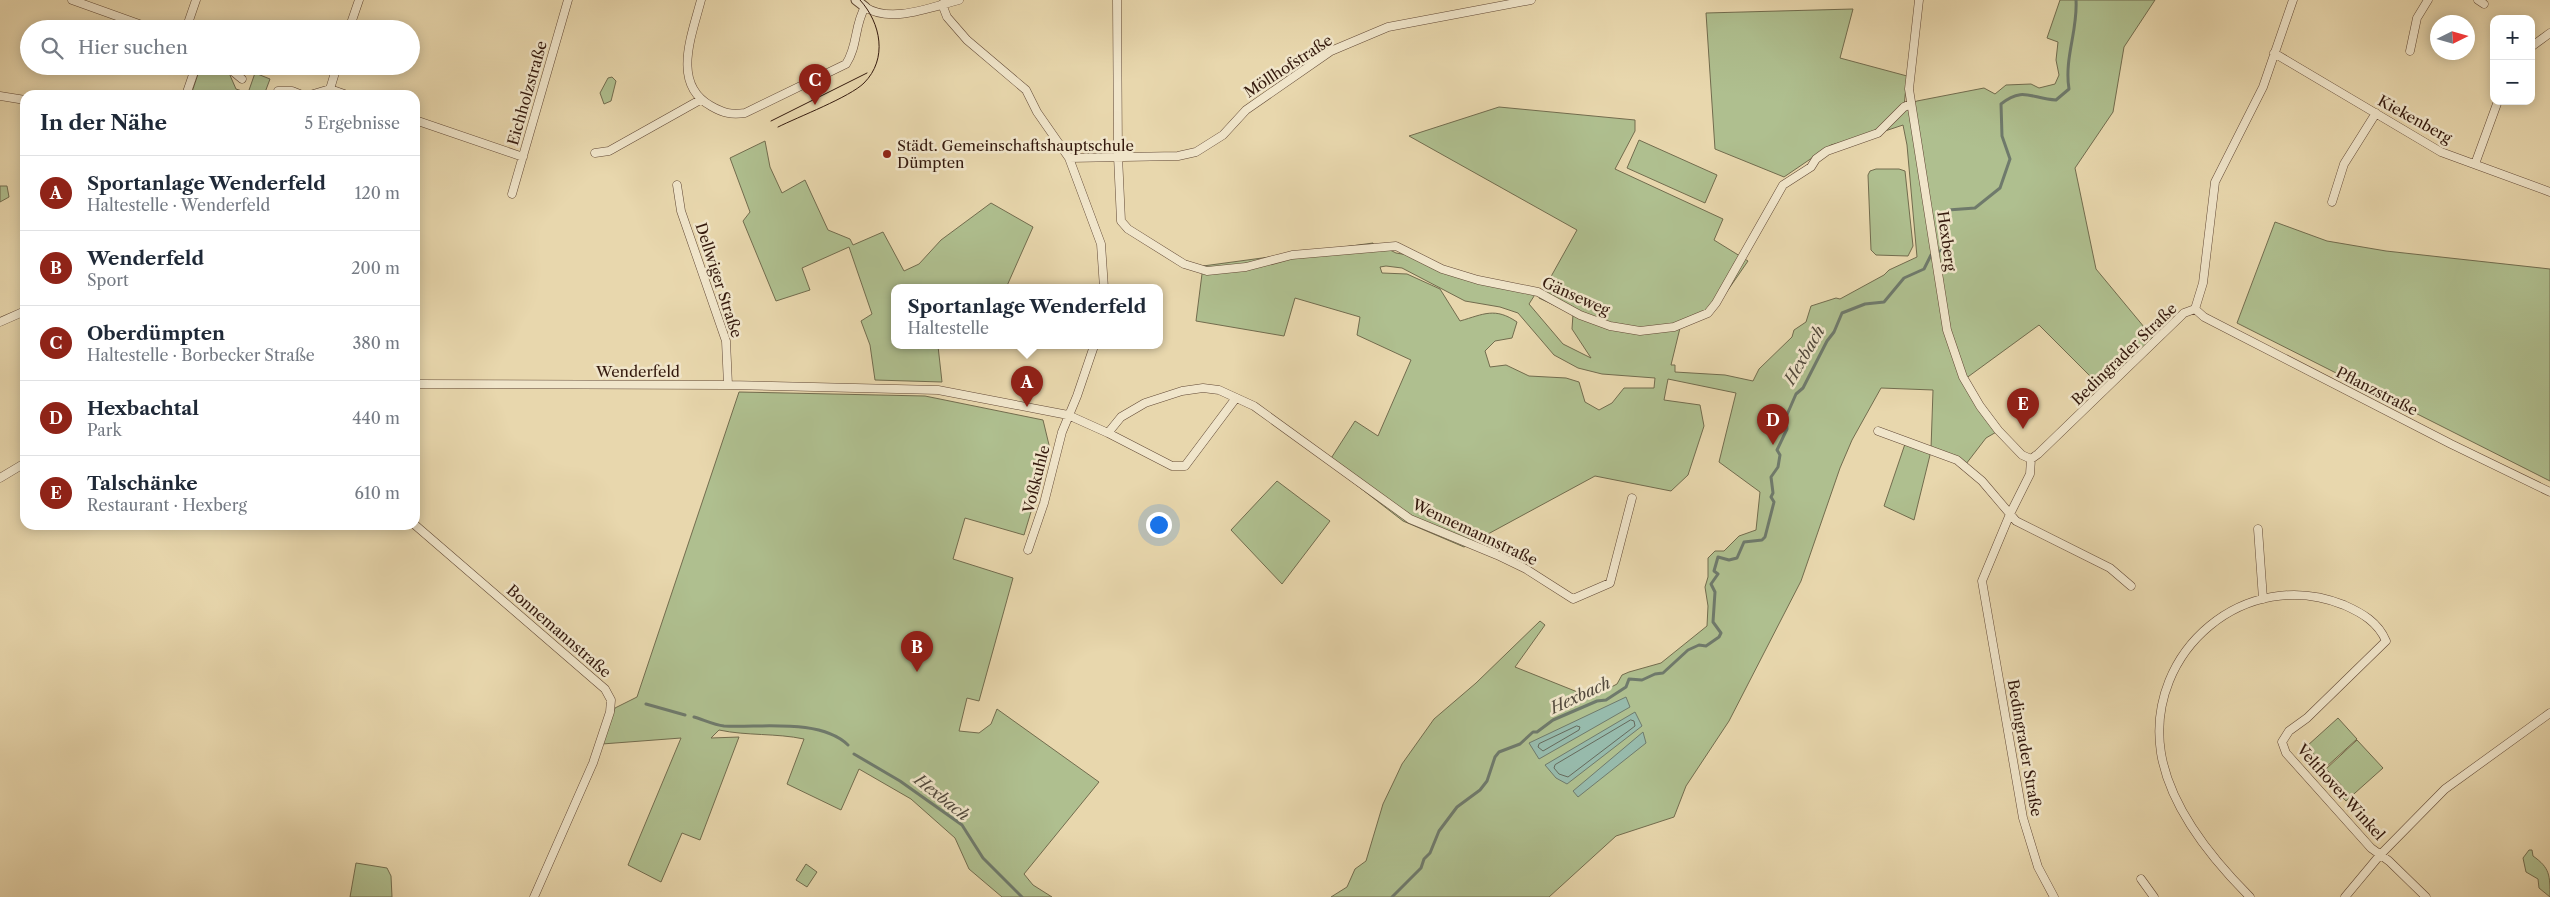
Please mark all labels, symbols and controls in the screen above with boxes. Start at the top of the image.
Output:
north arrow [2430,15,2475,60]
map controls [2490,15,2535,105]
button: + [2490,15,2535,60]
search box [20,20,420,75]
street label: Möllhofstraße [1240,30,1336,102]
icon: search [38,34,66,62]
text: Hier suchen [78,36,188,59]
street label: Eichholzstraße [503,39,551,147]
button: − [2490,60,2535,105]
pin: C [799,64,831,105]
street label: Kiekenberg [2374,91,2456,147]
text: In der Nähe [40,110,167,135]
text: 5 Ergebnisse [305,113,400,133]
place label: Städt. Gemeinschaftshauptschule Dümpten [897,136,1134,172]
marker: Städt. Gemeinschaftshauptschule Dümpten [881,148,893,160]
text: Sportanlage Wenderfeld [87,172,326,195]
text: A [50,183,62,203]
text: 120 m [355,183,400,203]
text: Haltestelle · Wenderfeld [87,195,270,215]
street label: Hexberg [1933,210,1961,272]
street label: Dellwiger Straße [691,220,747,340]
text: Wenderfeld [87,247,204,270]
text: B [50,258,62,278]
text: 200 m [351,258,400,278]
text: Sport [87,270,129,290]
street label: Gänseweg [1539,273,1613,319]
popup [891,284,1163,349]
text: Sportanlage Wenderfeld [908,295,1146,318]
street label: Bedingrader Straße [2067,299,2181,409]
text: Haltestelle [908,318,989,338]
text: Oberdümpten [87,322,225,345]
water label: Hexbach [1778,322,1829,390]
text: C [50,333,62,353]
text: 380 m [352,333,400,353]
text: Haltestelle · Borbecker Straße [87,345,315,365]
street label: Wenderfeld [595,362,680,381]
street label: Pflanzstraße [2333,362,2421,420]
pin: A [1011,366,1043,407]
pin: E [2007,388,2039,429]
text: Hexbachtal [87,397,199,420]
pin: D [1757,404,1789,445]
text: D [49,408,63,428]
text: 440 m [352,408,400,428]
text: Park [87,420,122,440]
street label: Voßkuhle [1018,443,1054,516]
text: Talschänke [87,472,198,495]
text: E [50,483,62,503]
text: 610 m [355,483,400,503]
street label: Wennemannstraße [1408,494,1541,569]
text: Restaurant · Hexberg [87,495,247,515]
your location [1146,512,1172,538]
street label: Bonnemannstraße [503,580,615,682]
pin: B [901,631,933,672]
water label: Hexbach [1545,672,1613,719]
street label: Bedingrader Straße [2004,678,2046,818]
street label: Velthover Winkel [2292,739,2389,844]
water label: Hexbach [909,768,974,825]

